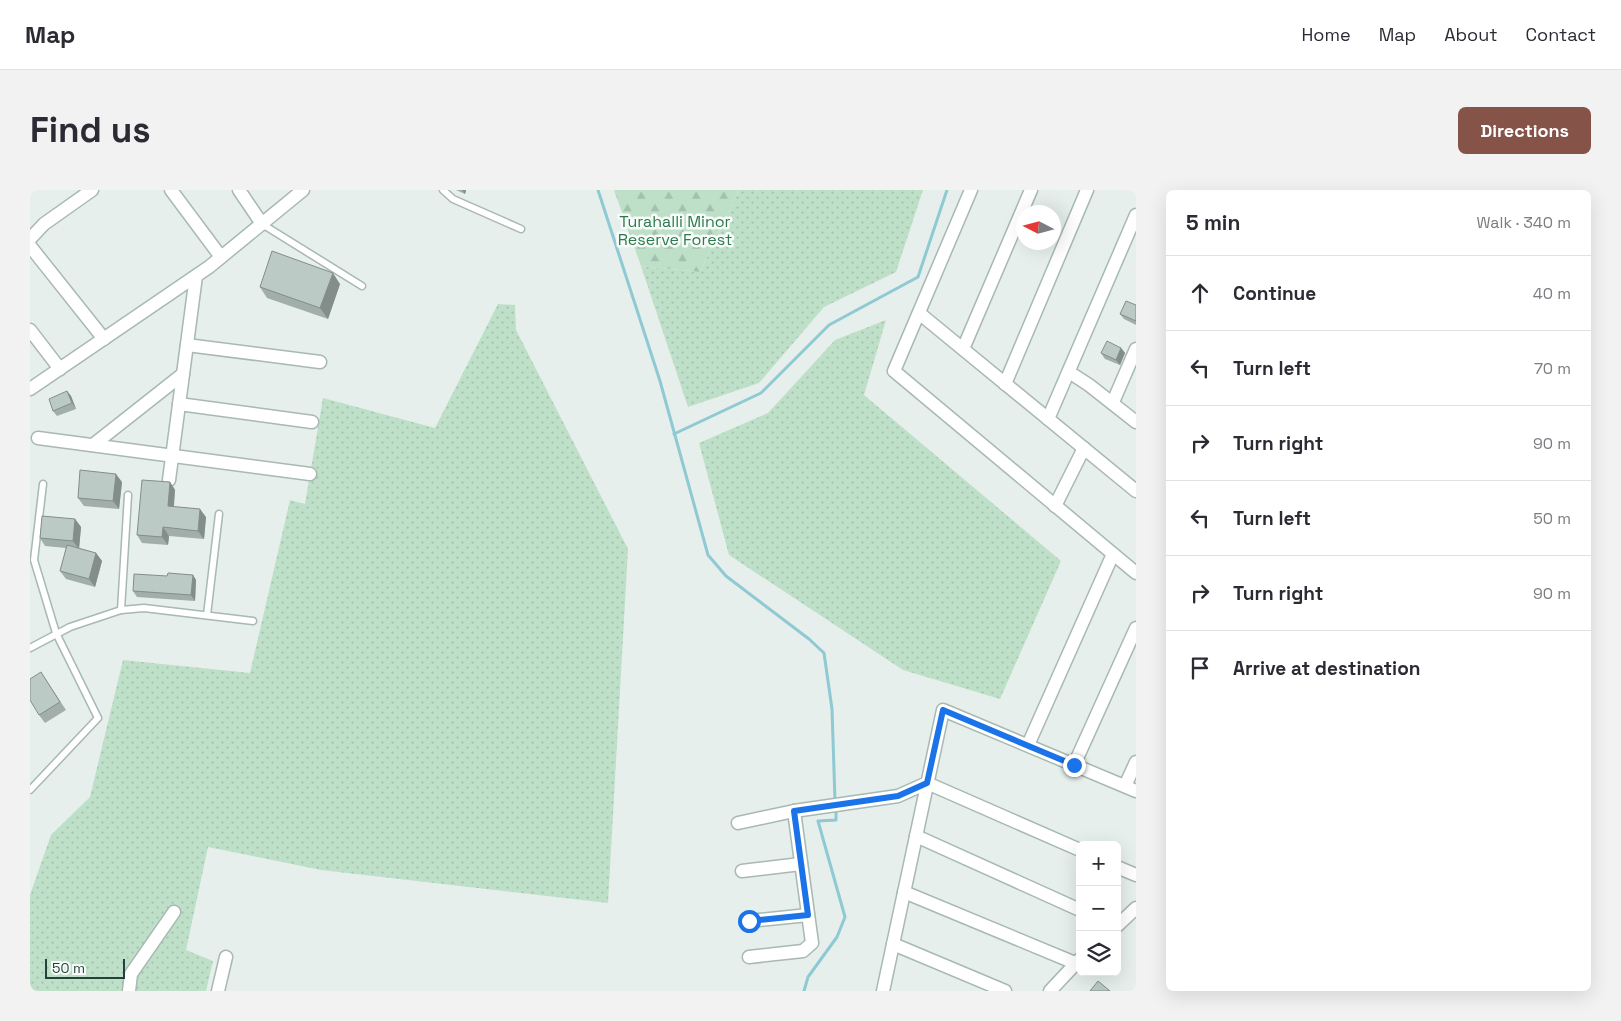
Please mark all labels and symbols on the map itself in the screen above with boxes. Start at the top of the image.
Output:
north arrow [1016,205,1061,250]
park label: Turahalli Minor Reserve Forest [618,211,732,250]
route end [1063,754,1086,777]
route start [738,910,761,933]
scale bar [45,956,125,979]

